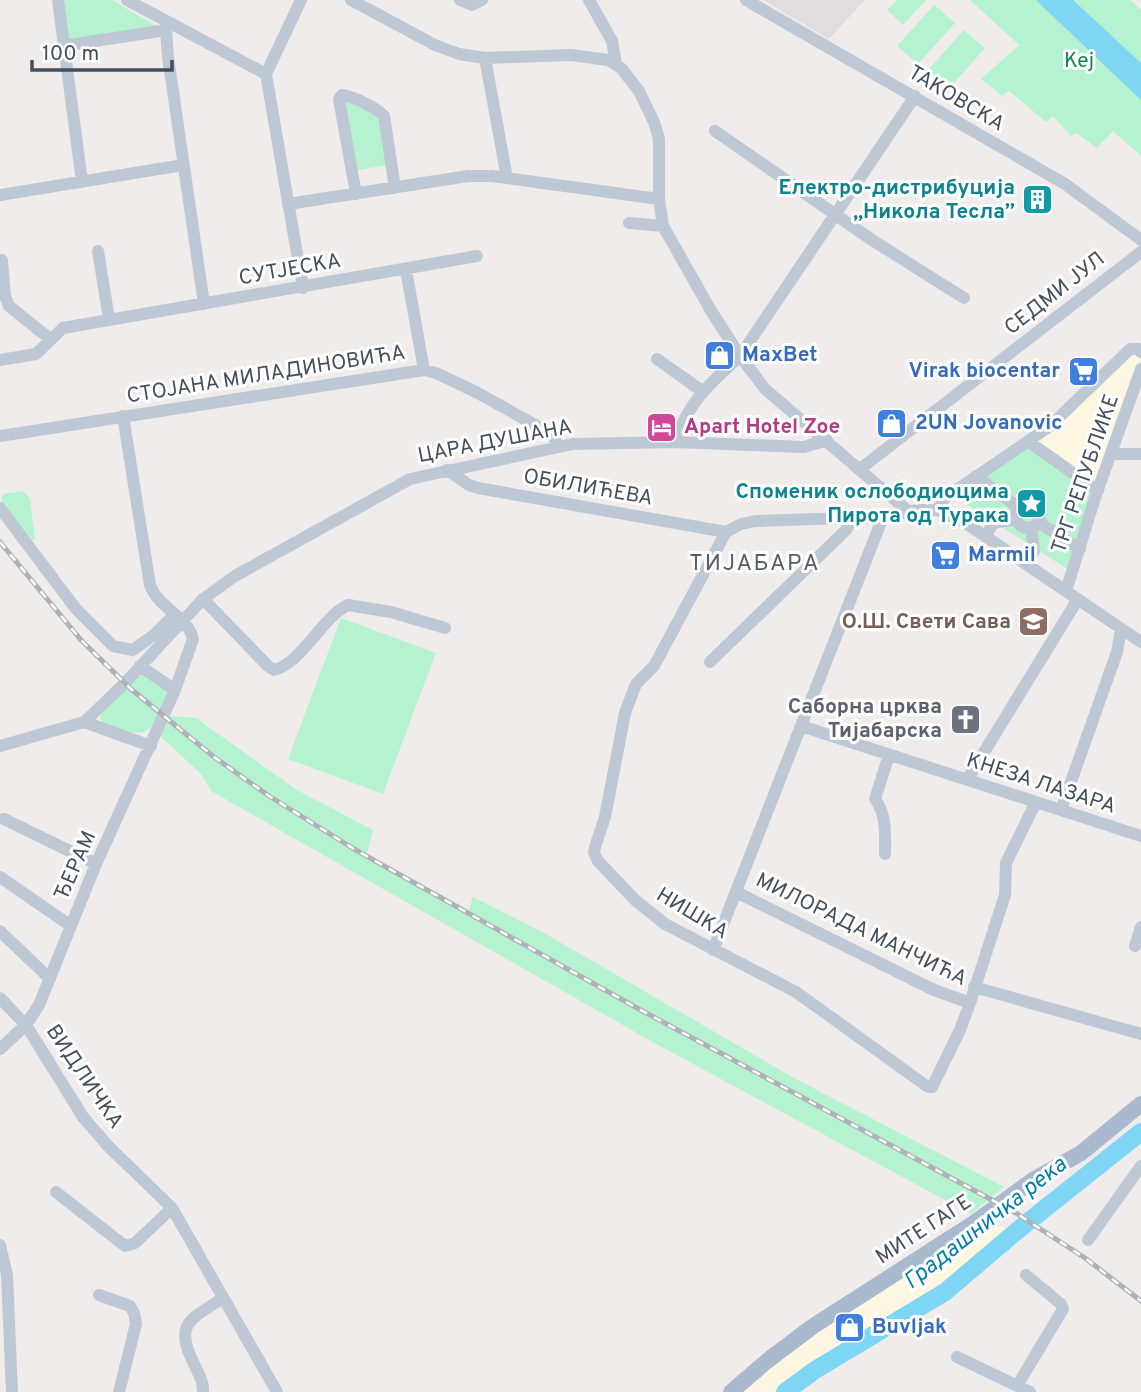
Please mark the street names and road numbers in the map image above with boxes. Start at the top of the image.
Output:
street label: ТАКОВСКА [903,60,1009,138]
street label: СЕДМИ ЈУЛ [999,246,1111,342]
street label: СУТЈЕСКА [237,248,343,292]
street label: СТОЈАНА МИЛАДИНОВИЋА [125,340,407,410]
street label: ТРГ РЕПУБЛИКЕ [1046,391,1126,557]
street label: ЦАРА ДУШАНА [416,414,574,470]
street label: ОБИЛИЋЕВА [521,463,655,513]
street label: КНЕЗА ЛАЗАРА [963,747,1119,821]
street label: ЂЕРАМ [49,827,103,905]
street label: МИЛОРАДА МАНЧИЋА [751,867,971,993]
street label: НИШКА [651,882,733,946]
street label: ВИДЛИЧКА [39,1020,129,1134]
street label: МИТЕ ГАГЕ [871,1189,977,1271]

